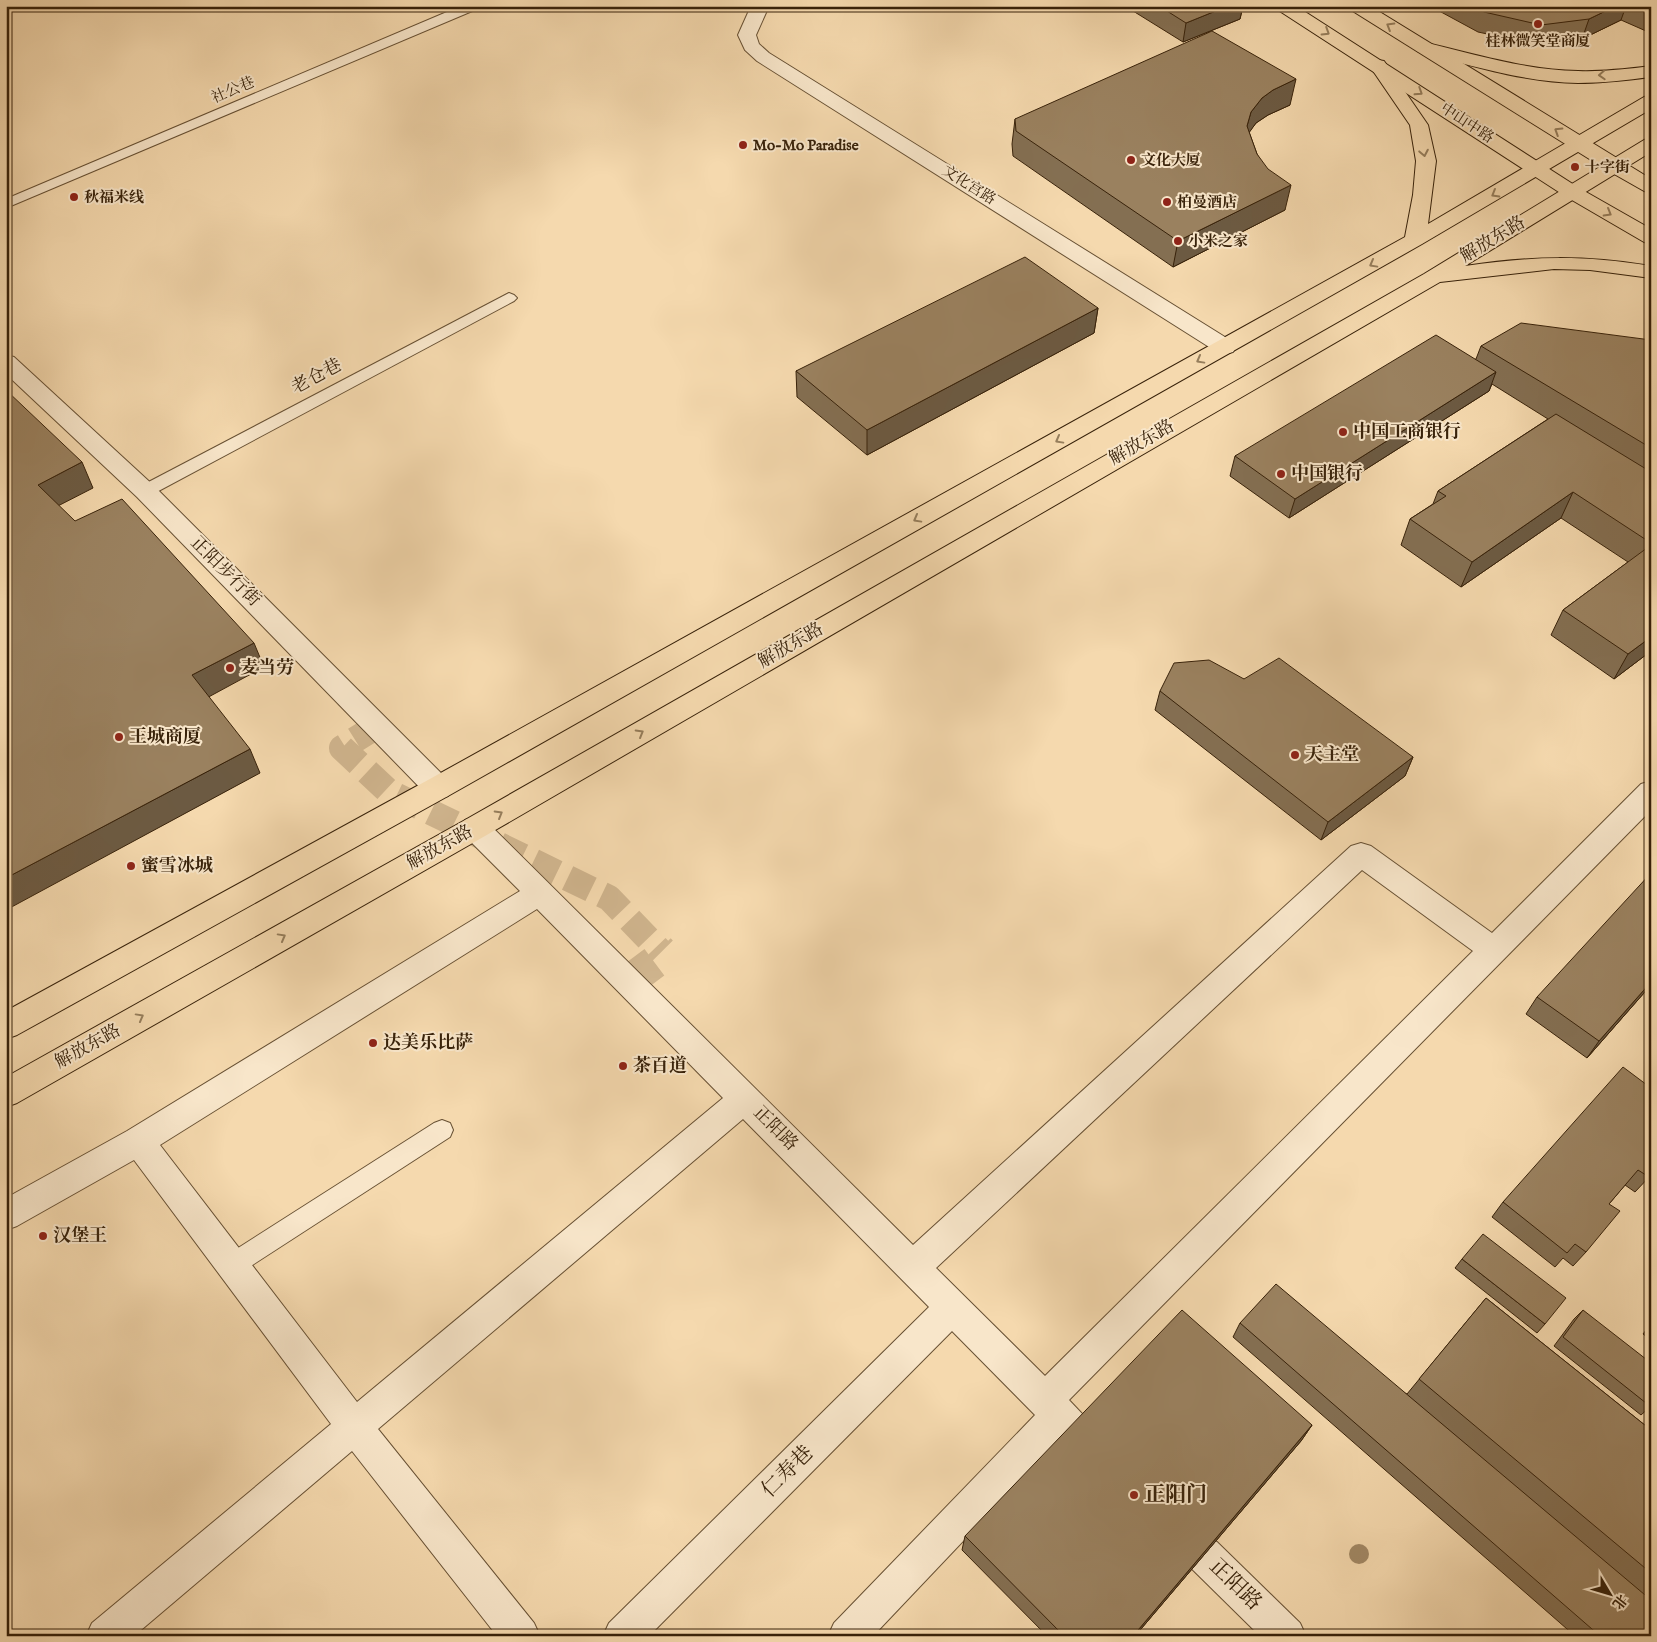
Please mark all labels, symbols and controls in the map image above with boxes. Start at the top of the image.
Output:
marker: 桂林微笑堂商厦 [1532,18,1544,30]
one-way arrow [1386,23,1395,33]
one-way arrow [1320,26,1329,35]
place label: 桂林微笑堂商厦 [1485,32,1591,51]
one-way arrow [1598,70,1606,81]
street label: 社公巷 [209,72,257,108]
one-way arrow [1413,85,1422,95]
street label: 中山中路 [1437,99,1497,147]
one-way arrow [1554,127,1563,137]
place label: Mo-Mo Paradise [753,136,859,155]
marker: Mo-Mo Paradise [737,139,749,151]
one-way arrow [1419,149,1429,157]
place label: 文化大厦 [1141,151,1201,170]
marker: 文化大厦 [1125,154,1137,166]
place label: 十字街 [1585,158,1630,177]
street label: 文化宫路 [939,161,999,209]
marker: 十字街 [1569,161,1581,173]
one-way arrow [1491,187,1500,197]
place label: 秋福米线 [84,188,144,207]
marker: 秋福米线 [68,191,80,203]
place label: 柏曼酒店 [1177,193,1237,212]
marker: 柏曼酒店 [1161,196,1173,208]
one-way arrow [1603,207,1612,217]
street label: 解放东路 [1456,212,1530,268]
place label: 小米之家 [1188,232,1248,251]
marker: 小米之家 [1172,235,1184,247]
one-way arrow [1369,258,1378,268]
street label: 老仓巷 [288,354,346,400]
one-way arrow [1197,354,1206,364]
street label: 解放东路 [1105,415,1179,471]
place label: 中国工商银行 [1353,421,1461,444]
marker: 中国工商银行 [1337,426,1349,438]
one-way arrow [1055,434,1064,444]
place label: 中国银行 [1291,463,1363,486]
marker: 中国银行 [1275,468,1287,480]
one-way arrow [913,513,922,523]
street label: 正阳步行街 [185,532,265,612]
street label: 解放东路 [754,618,828,674]
place label: 麦当劳 [240,657,294,680]
marker: 麦当劳 [224,662,236,674]
place label: 王城商厦 [129,726,201,749]
one-way arrow [635,729,644,739]
marker: 王城商厦 [113,731,125,743]
place label: 天主堂 [1305,744,1359,767]
marker: 天主堂 [1289,749,1301,761]
one-way arrow [494,811,503,821]
street label: 解放东路 [403,820,477,876]
place label: 蜜雪冰城 [141,855,213,878]
marker: 蜜雪冰城 [125,860,137,872]
one-way arrow [276,934,285,944]
one-way arrow [135,1013,144,1023]
street label: 解放东路 [51,1019,125,1075]
place label: 达美乐比萨 [383,1032,473,1055]
marker: 达美乐比萨 [367,1037,379,1049]
place label: 茶百道 [633,1055,687,1078]
marker: 茶百道 [617,1060,629,1072]
street label: 正阳路 [748,1102,802,1156]
place label: 汉堡王 [53,1225,107,1248]
marker: 汉堡王 [37,1230,49,1242]
street label: 仁寿巷 [756,1440,820,1504]
place label: 正阳门 [1144,1482,1207,1509]
marker: 正阳门 [1128,1489,1140,1501]
street label: 正阳路 [1203,1553,1267,1617]
north arrow [1584,1570,1634,1620]
text: 北 [1608,1590,1631,1612]

